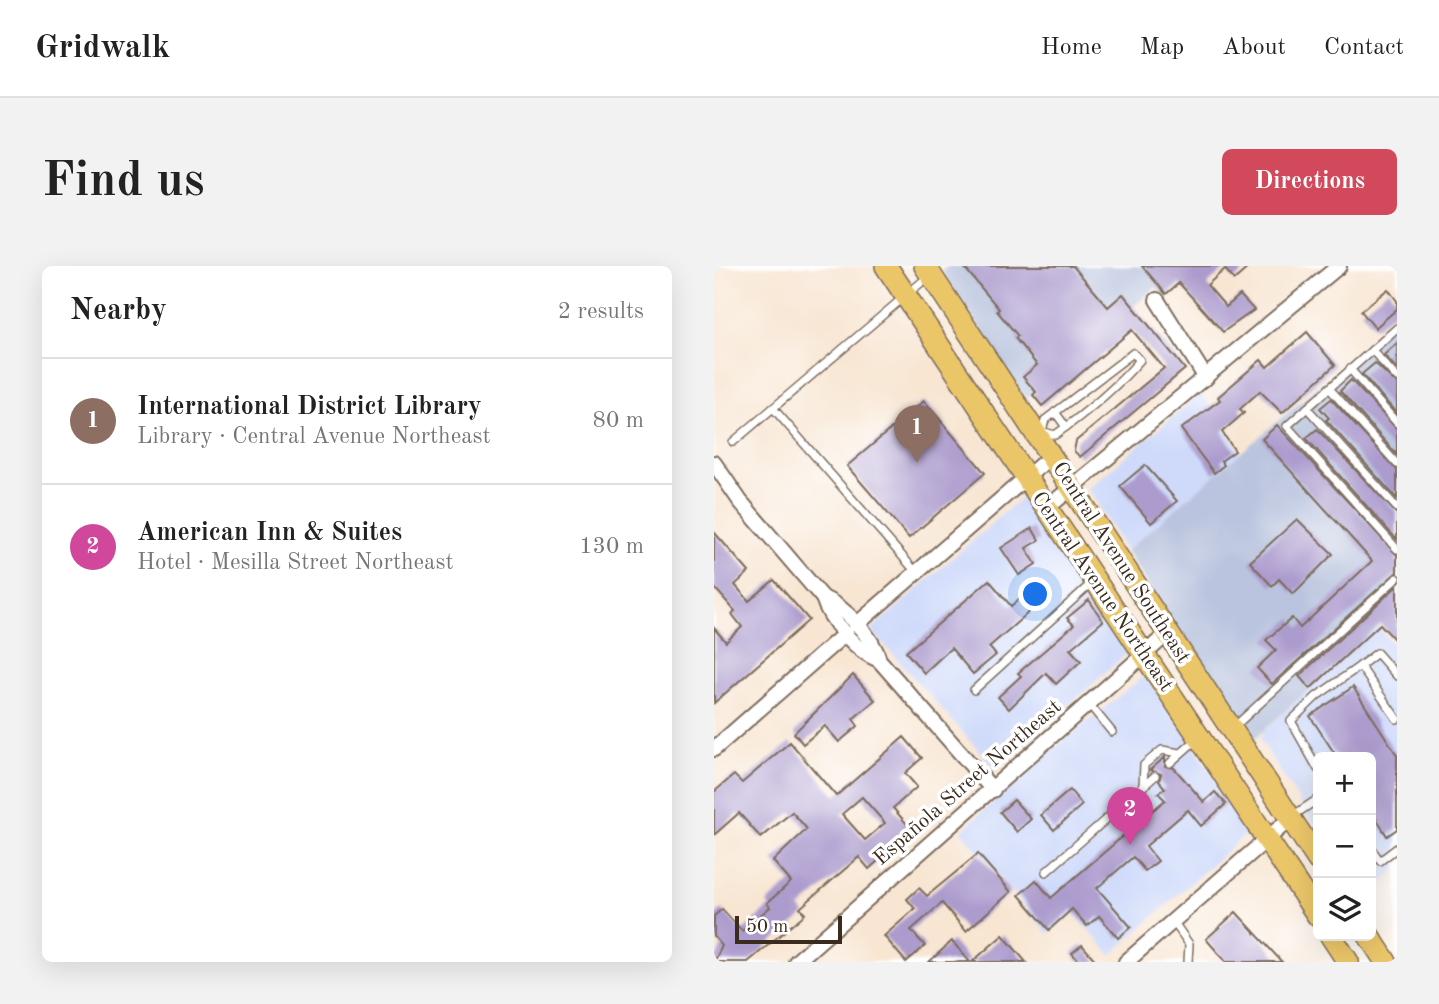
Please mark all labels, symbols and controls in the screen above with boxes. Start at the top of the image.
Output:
text: Gridwalk [35,32,170,65]
text: Home [1041,36,1102,60]
text: Map [1140,36,1184,60]
text: About [1222,36,1286,60]
text: Contact [1324,36,1404,60]
button: Directions [1222,149,1397,215]
text: Find us [42,158,205,207]
text: Nearby [70,296,167,326]
text: 2 results [558,300,644,323]
text: International District Library [137,394,482,420]
pin: 1 [894,405,940,463]
text: 1 [86,409,100,432]
text: 80 m [593,409,644,432]
text: Library · Central Avenue Northeast [137,425,491,448]
street label: Central Avenue Southeast [1048,459,1194,667]
street label: Central Avenue Northeast [1027,488,1177,696]
text: American Inn & Suites [137,520,402,546]
text: 2 [86,535,100,558]
text: 130 m [579,535,644,558]
text: Hotel · Mesilla Street Northeast [137,551,453,574]
your location [1018,577,1052,611]
street label: Española Street Northeast [870,696,1066,870]
map controls [1313,752,1376,941]
button: + [1313,752,1376,815]
pin: 2 [1107,787,1153,845]
button: − [1313,815,1376,878]
button: layers [1313,878,1376,941]
scale bar [735,913,842,945]
text: 50 m [746,918,788,937]

